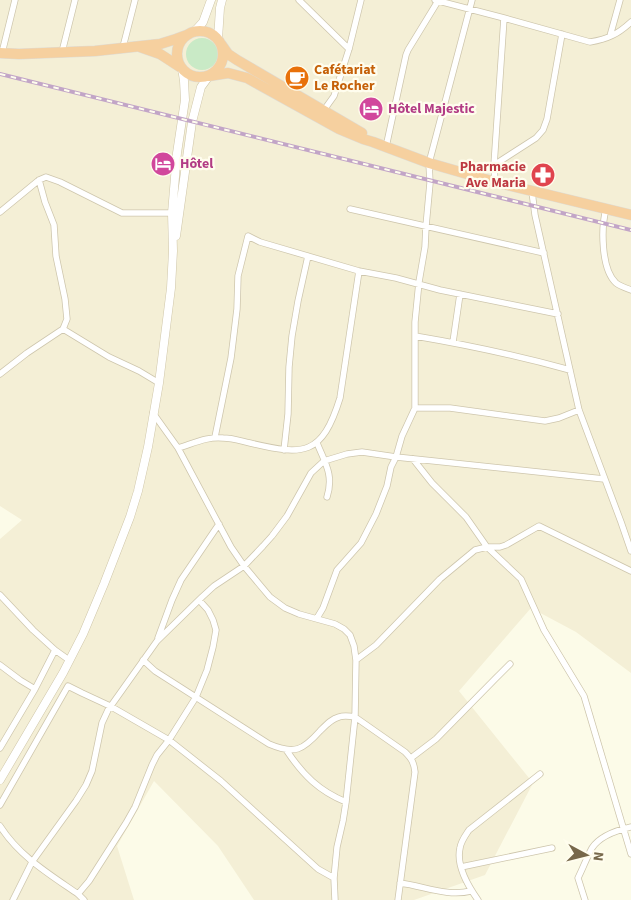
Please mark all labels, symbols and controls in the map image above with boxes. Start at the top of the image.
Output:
place label: Cafétariat Le Rocher [314,60,376,96]
cafe icon: Cafétariat Le Rocher [284,65,310,91]
hotel icon: Hôtel Majestic [358,96,384,122]
place label: Hôtel Majestic [388,99,475,119]
hotel icon: Hôtel [150,151,176,177]
place label: Hôtel [180,154,213,174]
place label: Pharmacie Ave Maria [460,157,526,193]
pharmacy icon: Pharmacie Ave Maria [530,162,556,188]
north arrow [561,830,611,880]
text: N [587,851,608,862]

